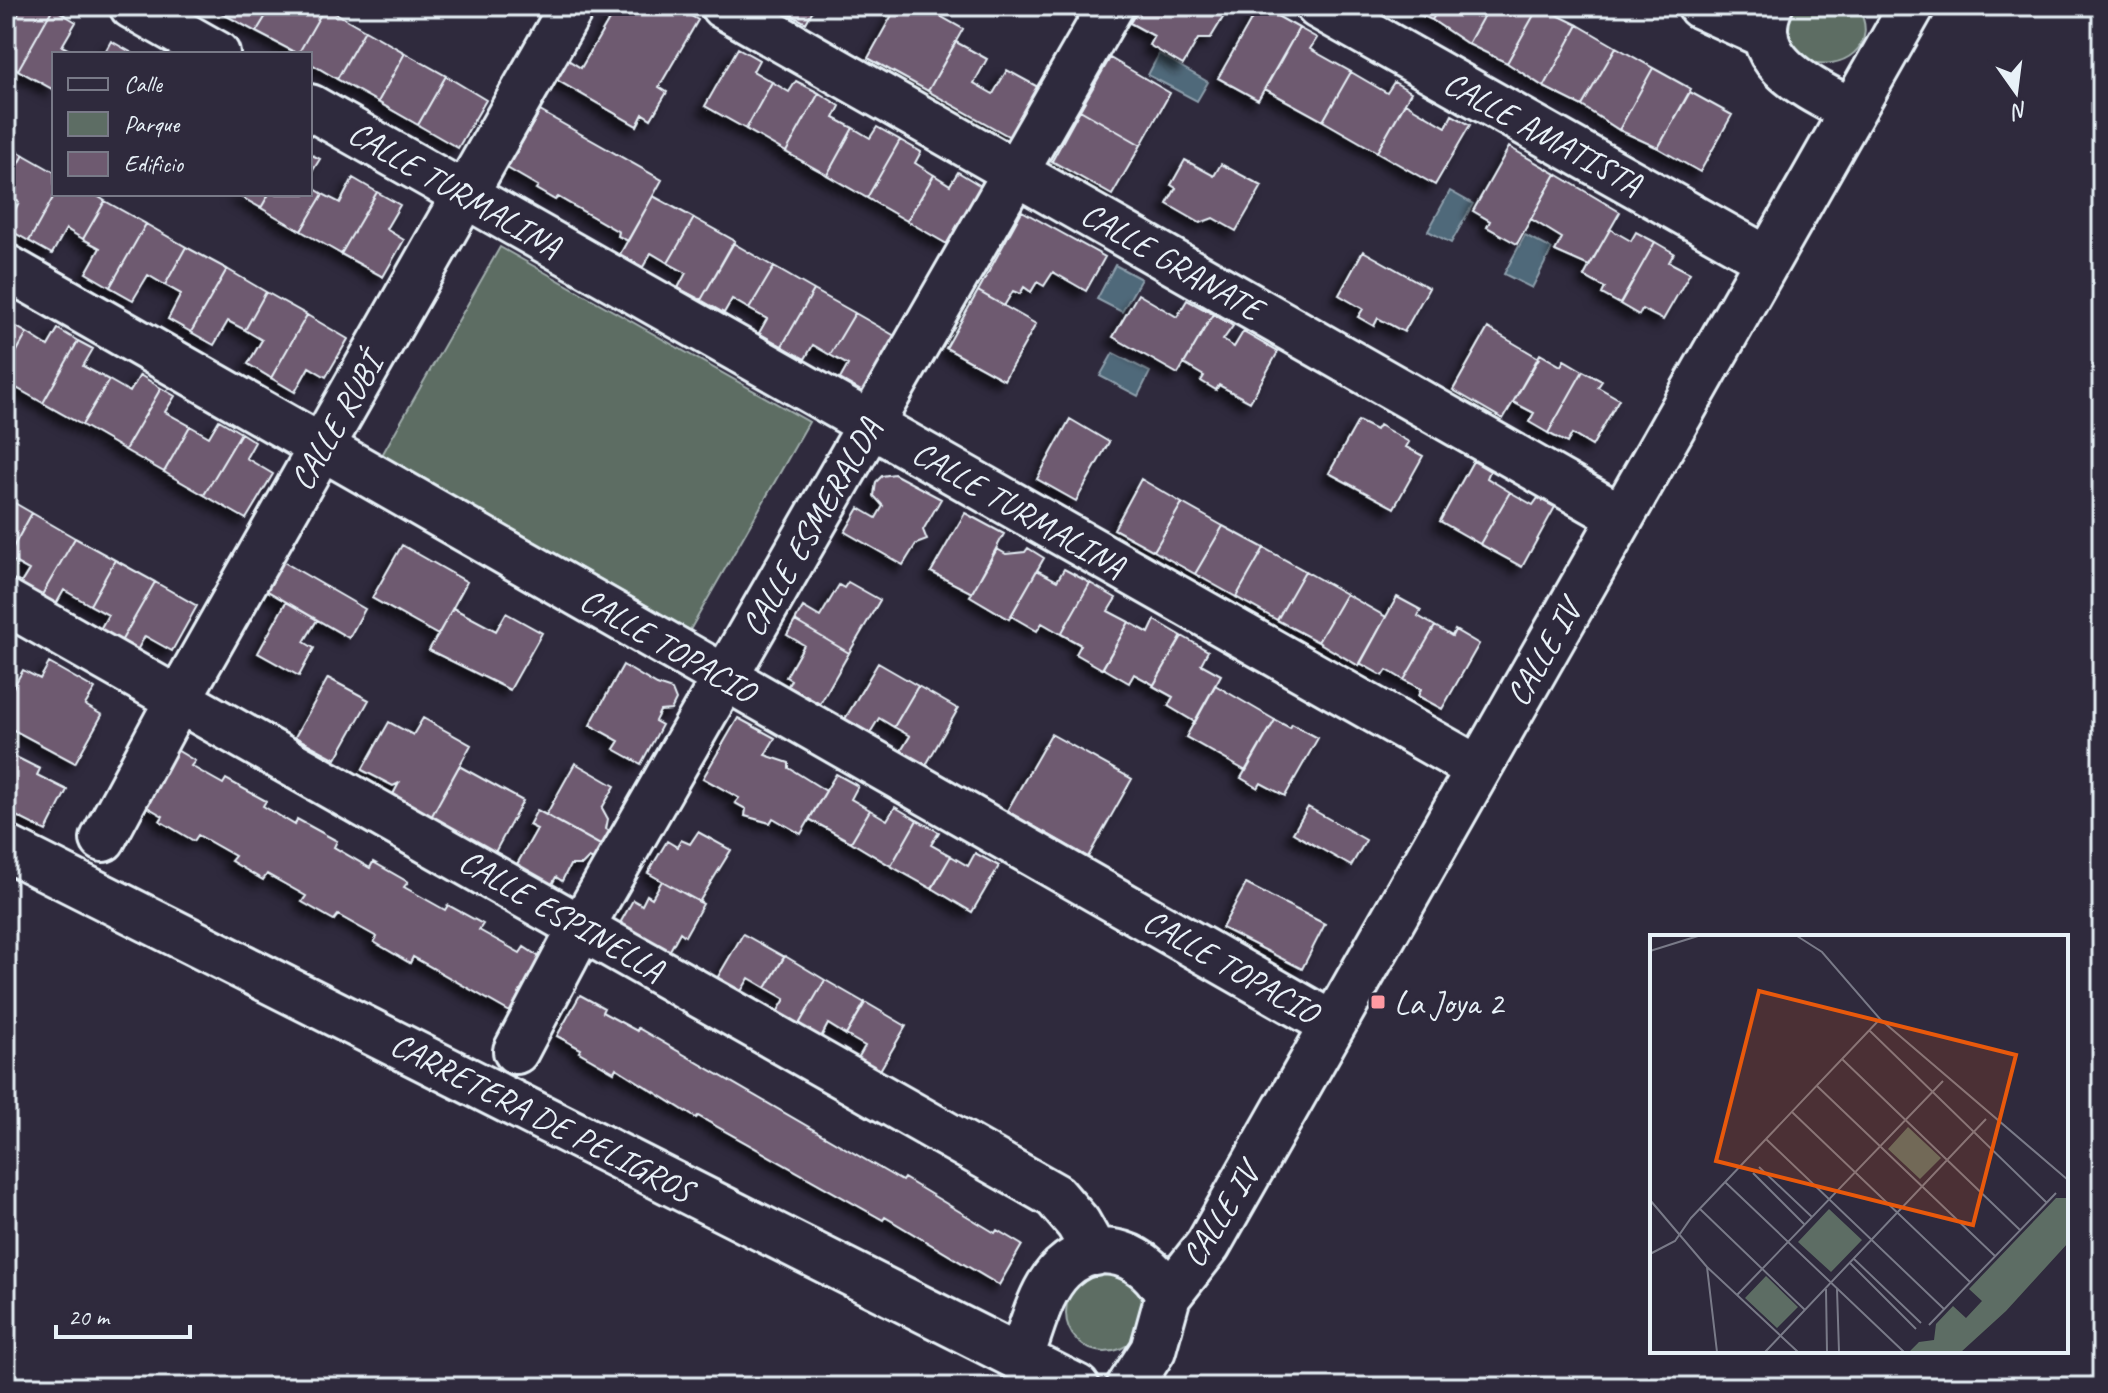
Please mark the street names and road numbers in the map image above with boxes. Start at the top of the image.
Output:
street label: CALLE AMATISTA [1436,61,1650,206]
street label: CALLE TURMALINA [341,111,570,268]
street label: CALLE GRANATE [1074,192,1274,332]
street label: CALLE RUBÍ [280,340,396,498]
street label: CALLE ESMERALDA [731,410,891,644]
street label: CALLE TURMALINA [905,431,1134,588]
street label: CALLE TOPACIO [573,578,766,714]
street label: CALLE IV [1496,587,1593,713]
street label: CALLE ESPINELLA [452,839,673,991]
street label: CALLE TOPACIO [1136,899,1329,1035]
street label: CARRETERA DE PELIGROS [384,1022,704,1214]
street label: CALLE IV [1171,1150,1272,1275]

